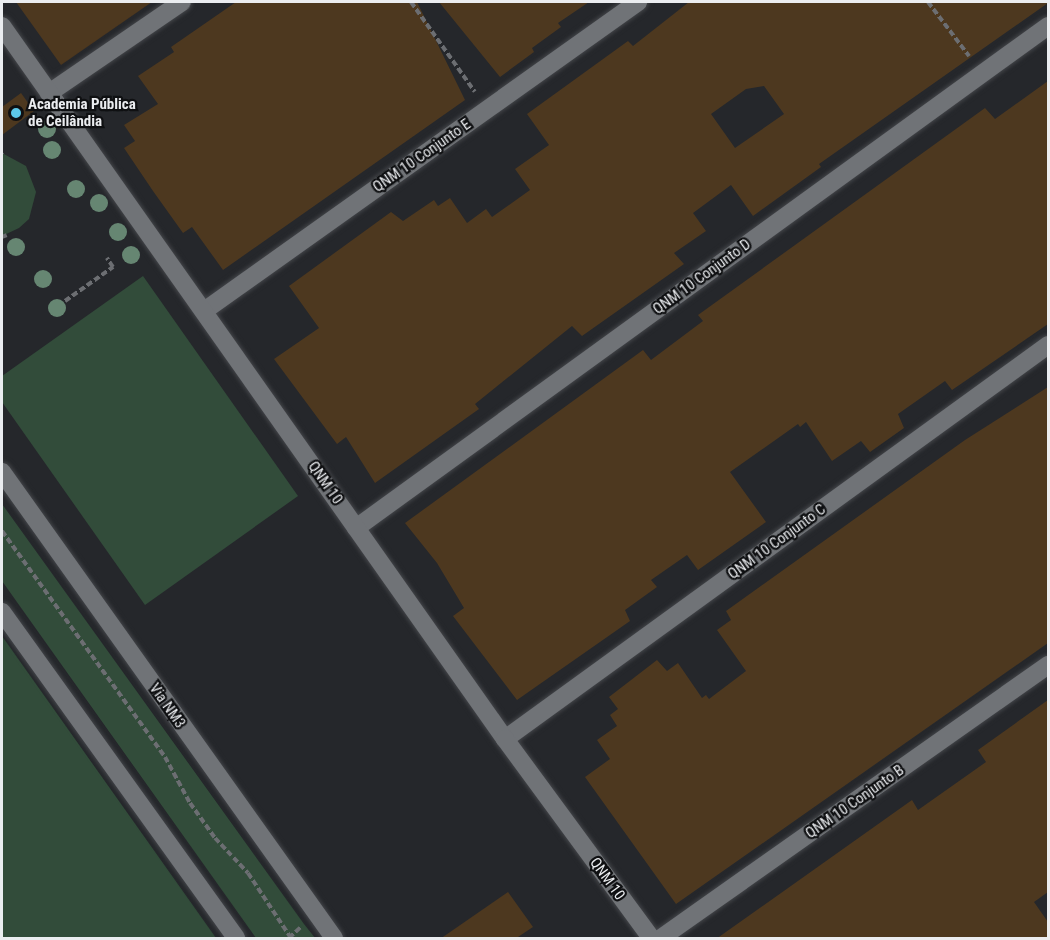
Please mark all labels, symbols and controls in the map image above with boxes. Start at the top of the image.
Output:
place label: Academia Pública de Ceilândia [28,95,136,130]
marker: Academia Pública de Ceilândia [9,106,23,120]
street label: QNM 10 Conjunto E [370,116,474,196]
street label: QNM 10 Conjunto D [650,236,754,318]
street label: QNM 10 [304,458,346,508]
street label: QNM 10 Conjunto C [725,501,829,583]
street label: Via NM3 [145,680,189,732]
street label: QNM 10 Conjunto B [802,761,908,843]
street label: QNM 10 [586,854,628,904]

